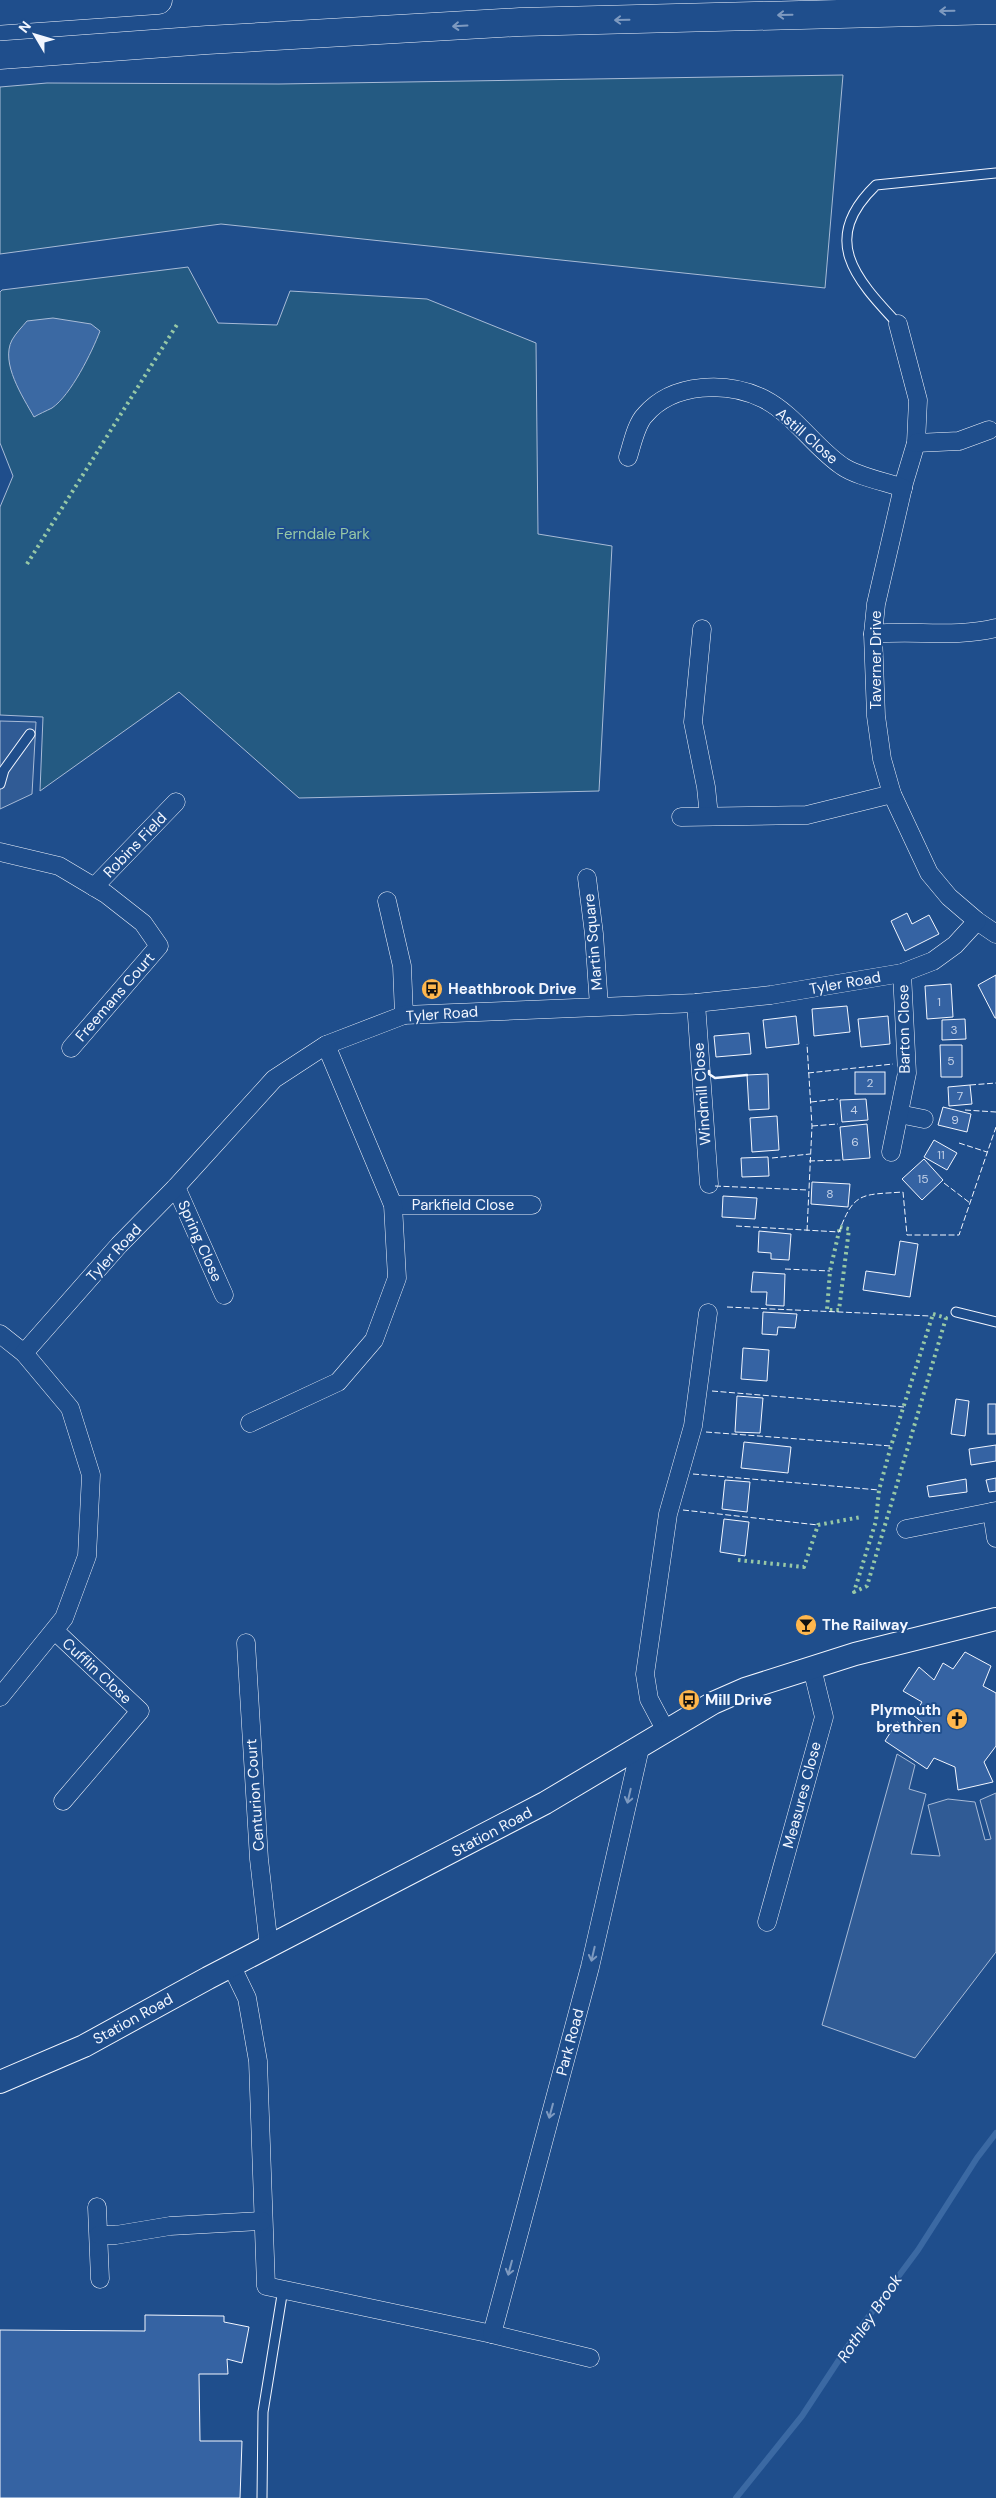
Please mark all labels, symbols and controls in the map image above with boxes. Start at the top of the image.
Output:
one-way arrow [940,6,956,16]
north arrow [10,10,60,60]
one-way arrow [777,11,793,20]
one-way arrow [615,15,631,24]
text: N [15,17,35,37]
one-way arrow [452,21,468,30]
street label: Astill Close [772,403,842,469]
park label: Ferndale Park [276,524,370,544]
street label: Taverner Drive [866,611,886,709]
street label: Robins Field [99,808,171,882]
street label: Martin Square [579,893,607,991]
street label: Freemans Court [71,948,159,1046]
street label: Tyler Road [808,967,882,999]
bus stop icon: Heathbrook Drive [420,977,444,1001]
place label: Heathbrook Drive [448,979,577,999]
street label: Barton Close [893,984,915,1074]
house number: 1 [937,994,941,1010]
street label: Tyler Road [405,1002,479,1026]
house number: 3 [950,1022,958,1038]
street label: Windmill Close [688,1042,716,1146]
house number: 5 [947,1053,955,1069]
house number: 2 [867,1075,874,1091]
house number: 7 [957,1088,963,1104]
house number: 4 [850,1102,858,1118]
house number: 9 [951,1112,959,1128]
house number: 6 [851,1134,859,1150]
house number: 11 [937,1147,945,1163]
house number: 15 [917,1171,929,1187]
house number: 8 [826,1186,834,1202]
street label: Parkfield Close [412,1195,514,1215]
street label: Spring Close [173,1197,227,1285]
street label: Tyler Road [82,1220,146,1286]
bar icon: The Railway [794,1613,818,1637]
place label: The Railway [822,1615,908,1635]
street label: Cufflin Close [58,1634,136,1708]
bus stop icon: Mill Drive [677,1688,701,1712]
place label: Mill Drive [705,1690,772,1710]
place label: Plymouth brethren [870,1700,941,1737]
church icon: Plymouth brethren [945,1707,969,1731]
street label: Centurion Court [241,1738,269,1852]
street label: Measures Close [778,1739,826,1851]
one-way arrow [624,1787,633,1803]
street label: Station Road [448,1802,536,1862]
one-way arrow [588,1945,597,1961]
street label: Station Road [89,1989,177,2049]
street label: Park Road [551,2006,589,2078]
one-way arrow [546,2103,556,2119]
one-way arrow [505,2260,514,2276]
water label: Rothley Brook [832,2269,907,2367]

